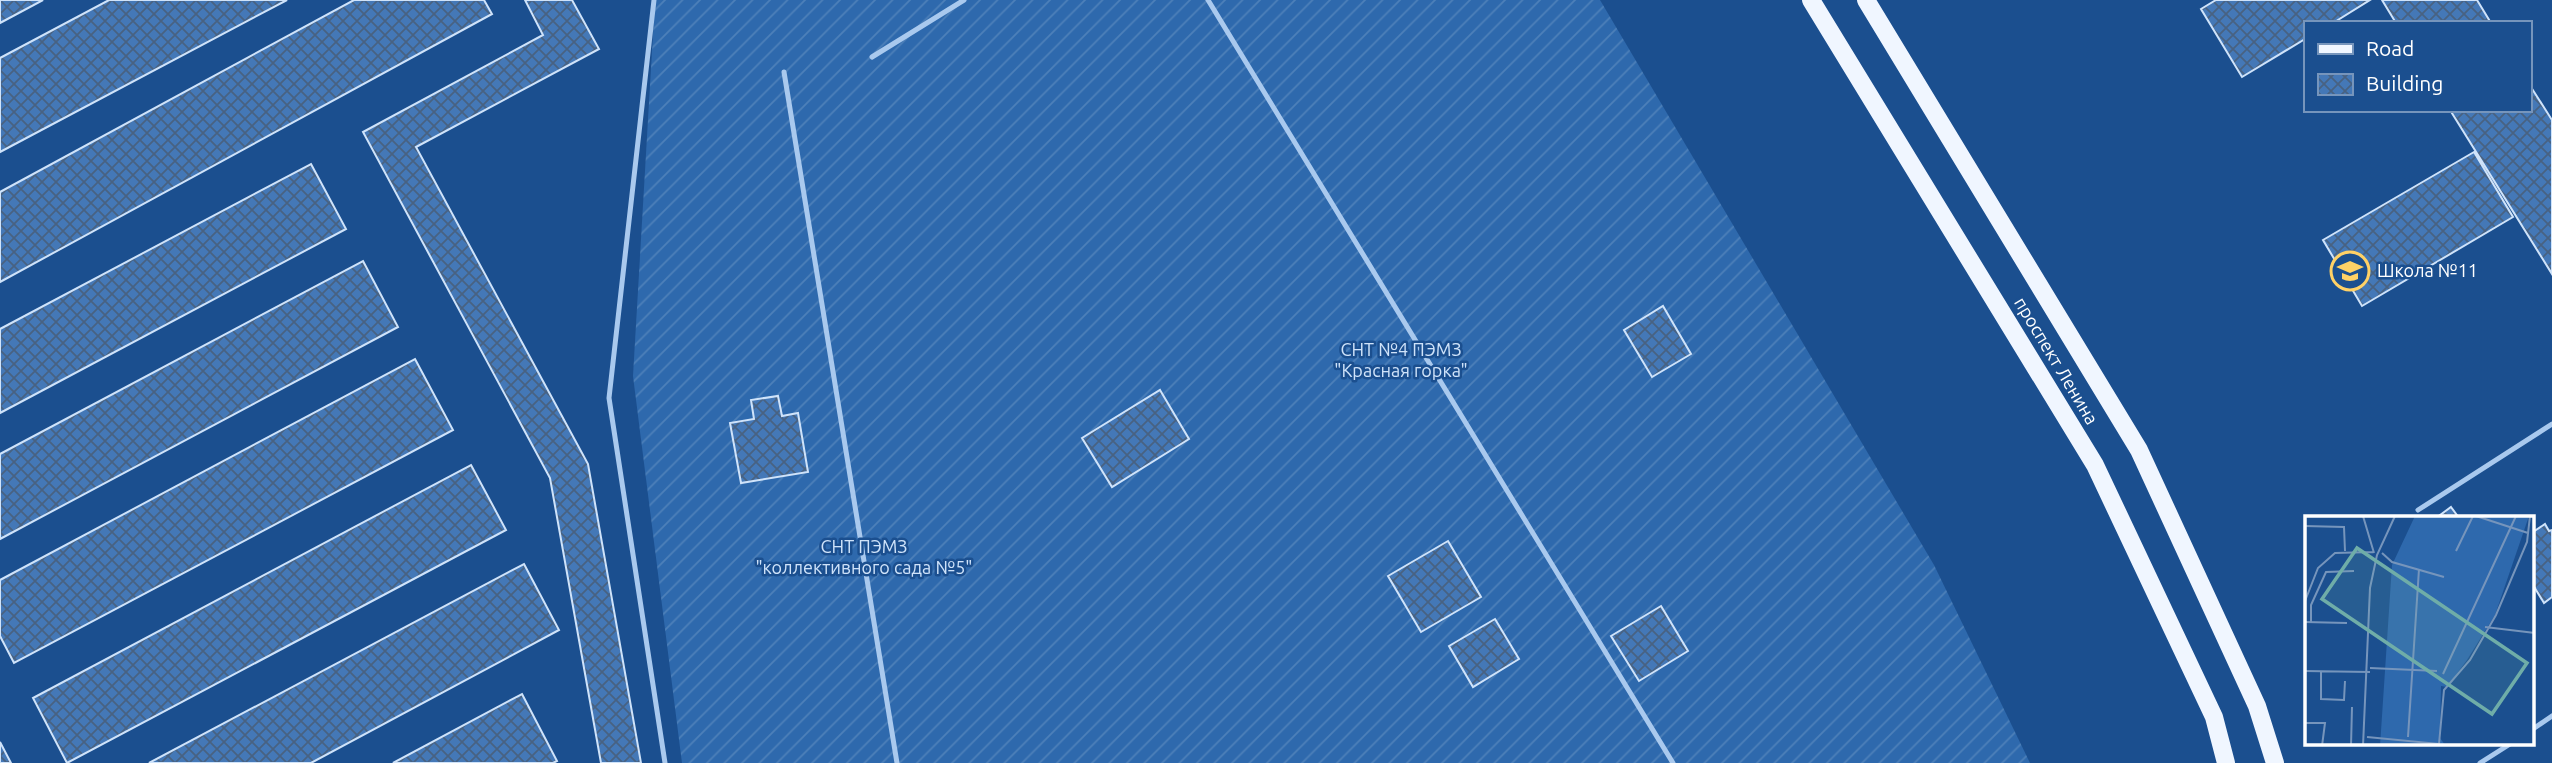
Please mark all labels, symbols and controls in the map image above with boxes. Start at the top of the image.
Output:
legend [2304,21,2531,112]
text: Road [2366,36,2414,60]
text: Building [2366,71,2443,95]
school or university icon: Школа №11 [2329,250,2371,292]
place label: Школа №11 [2377,260,2478,280]
street label: проспект Ленина [2011,293,2103,428]
park label: СНТ №4 ПЭМЗ "Красная горка" [1334,339,1468,380]
inset map [2305,516,2534,746]
park label: СНТ ПЭМЗ "коллективного сада №5" [755,536,973,577]

